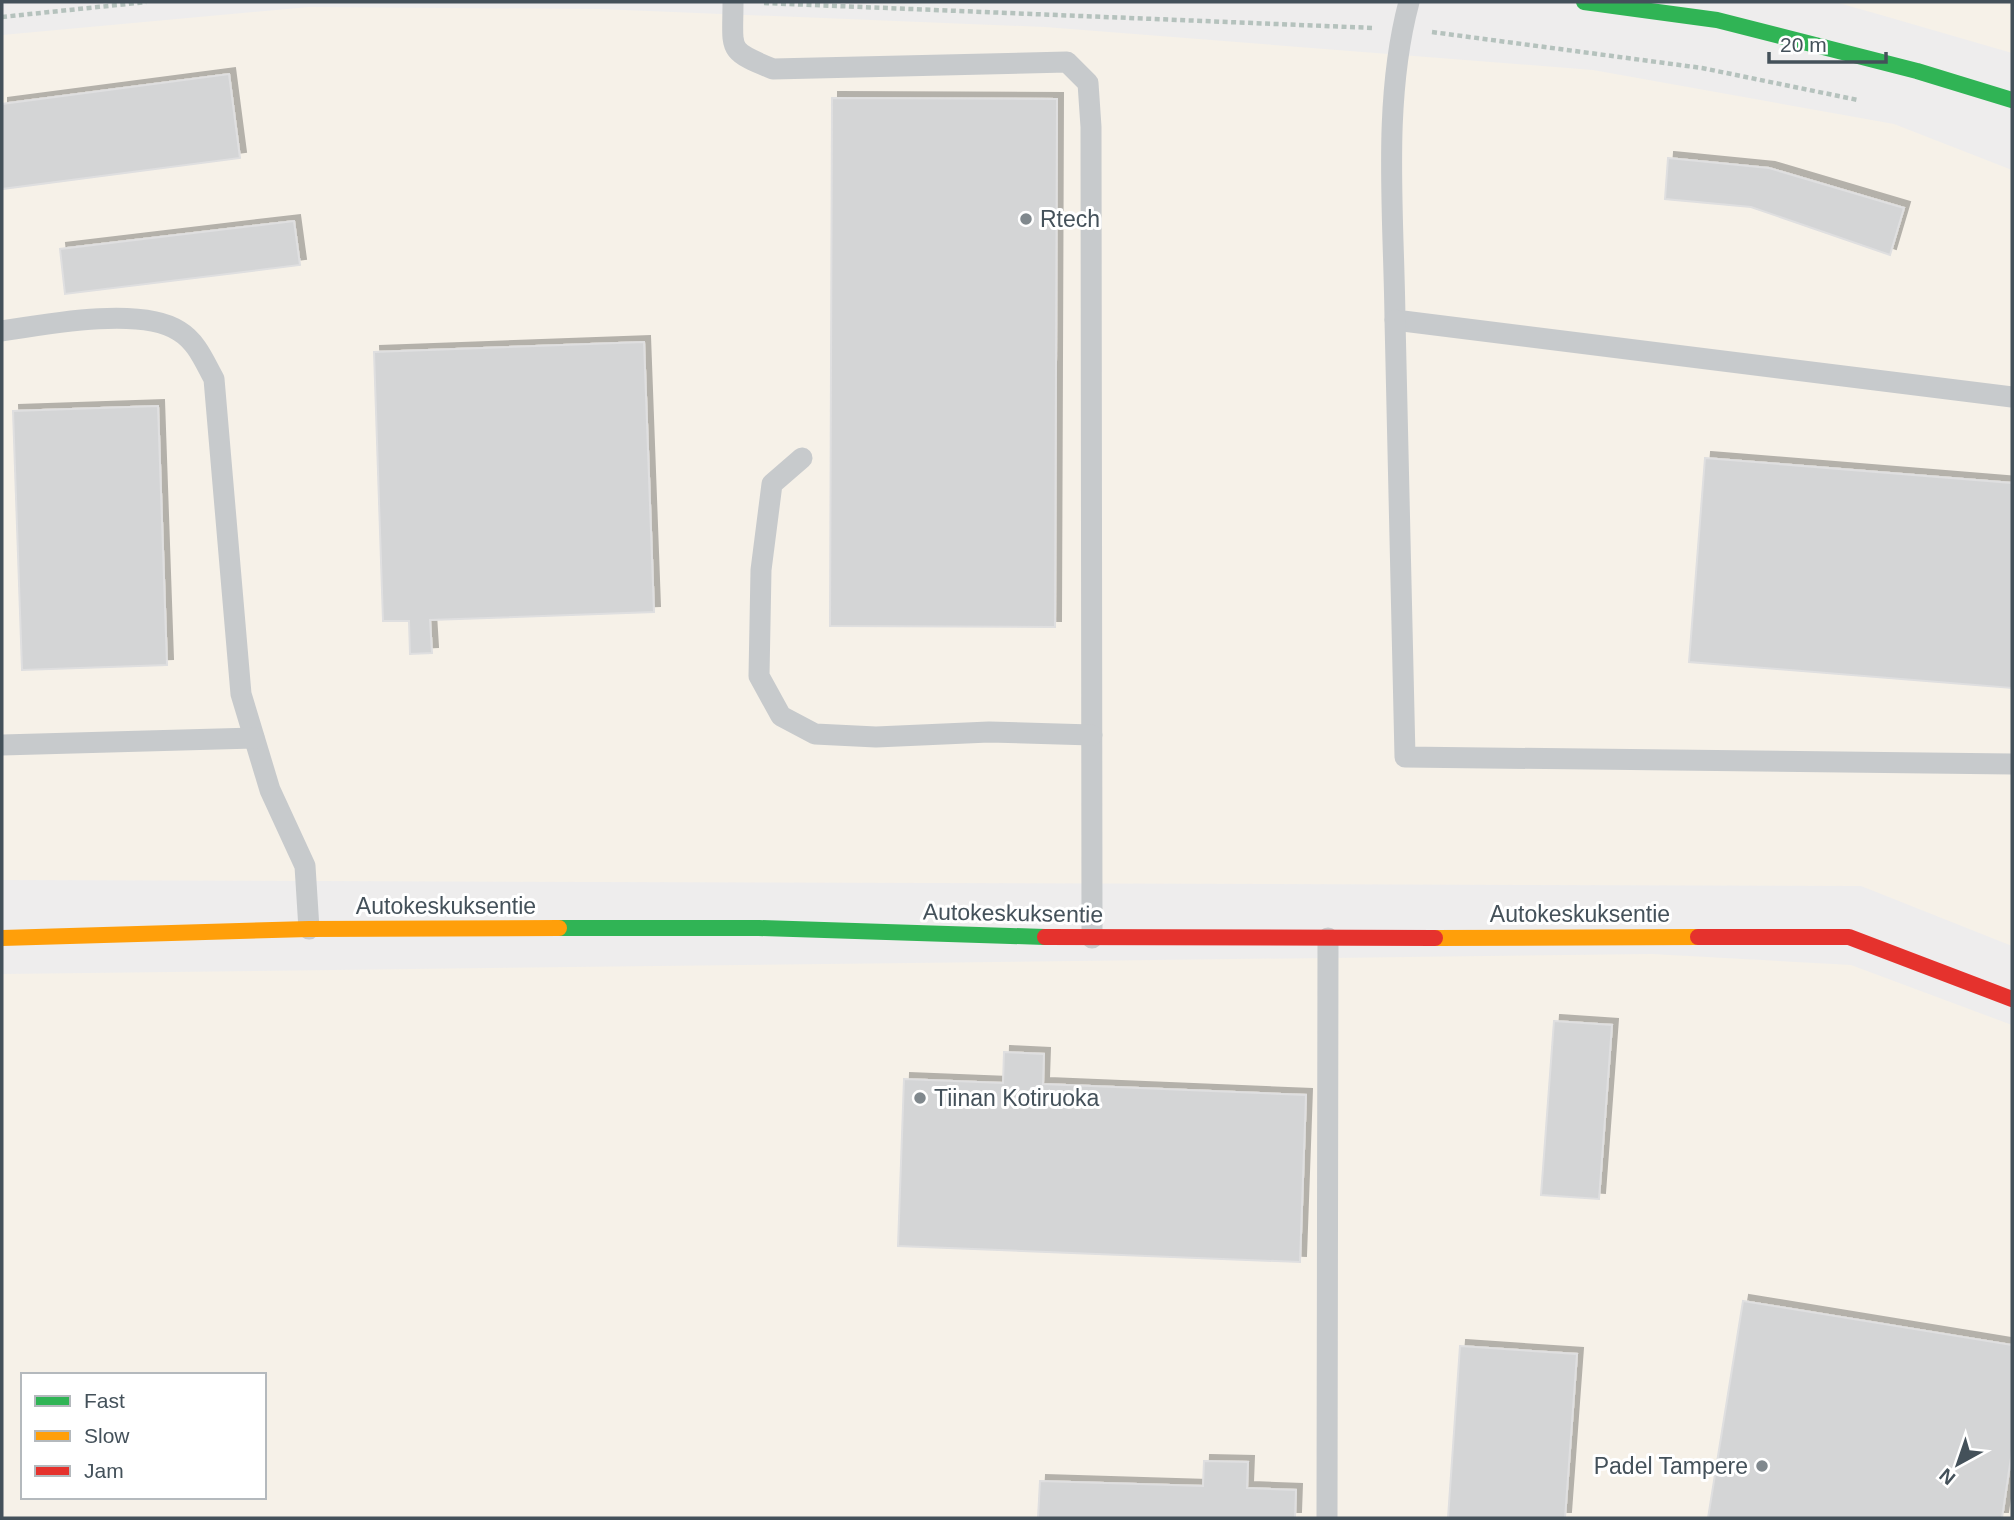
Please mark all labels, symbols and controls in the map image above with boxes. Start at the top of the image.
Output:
scale bar [1769,21,1886,65]
text: 20 m [1780,33,1827,56]
place label: Rtech [1040,206,1100,232]
marker: Rtech [1018,211,1034,227]
street label: Autokeskuksentie [356,893,536,919]
street label: Autokeskuksentie [923,898,1103,928]
street label: Autokeskuksentie [1490,901,1670,927]
place label: Tiinan Kotiruoka [934,1085,1100,1111]
marker: Tiinan Kotiruoka [912,1090,928,1106]
legend [21,1373,266,1499]
text: Fast [84,1389,125,1412]
text: Slow [84,1424,130,1447]
north arrow [1923,1429,1993,1499]
place label: Padel Tampere [1594,1453,1748,1479]
marker: Padel Tampere [1754,1458,1770,1474]
text: Jam [84,1459,124,1482]
text: N [1935,1464,1959,1489]

